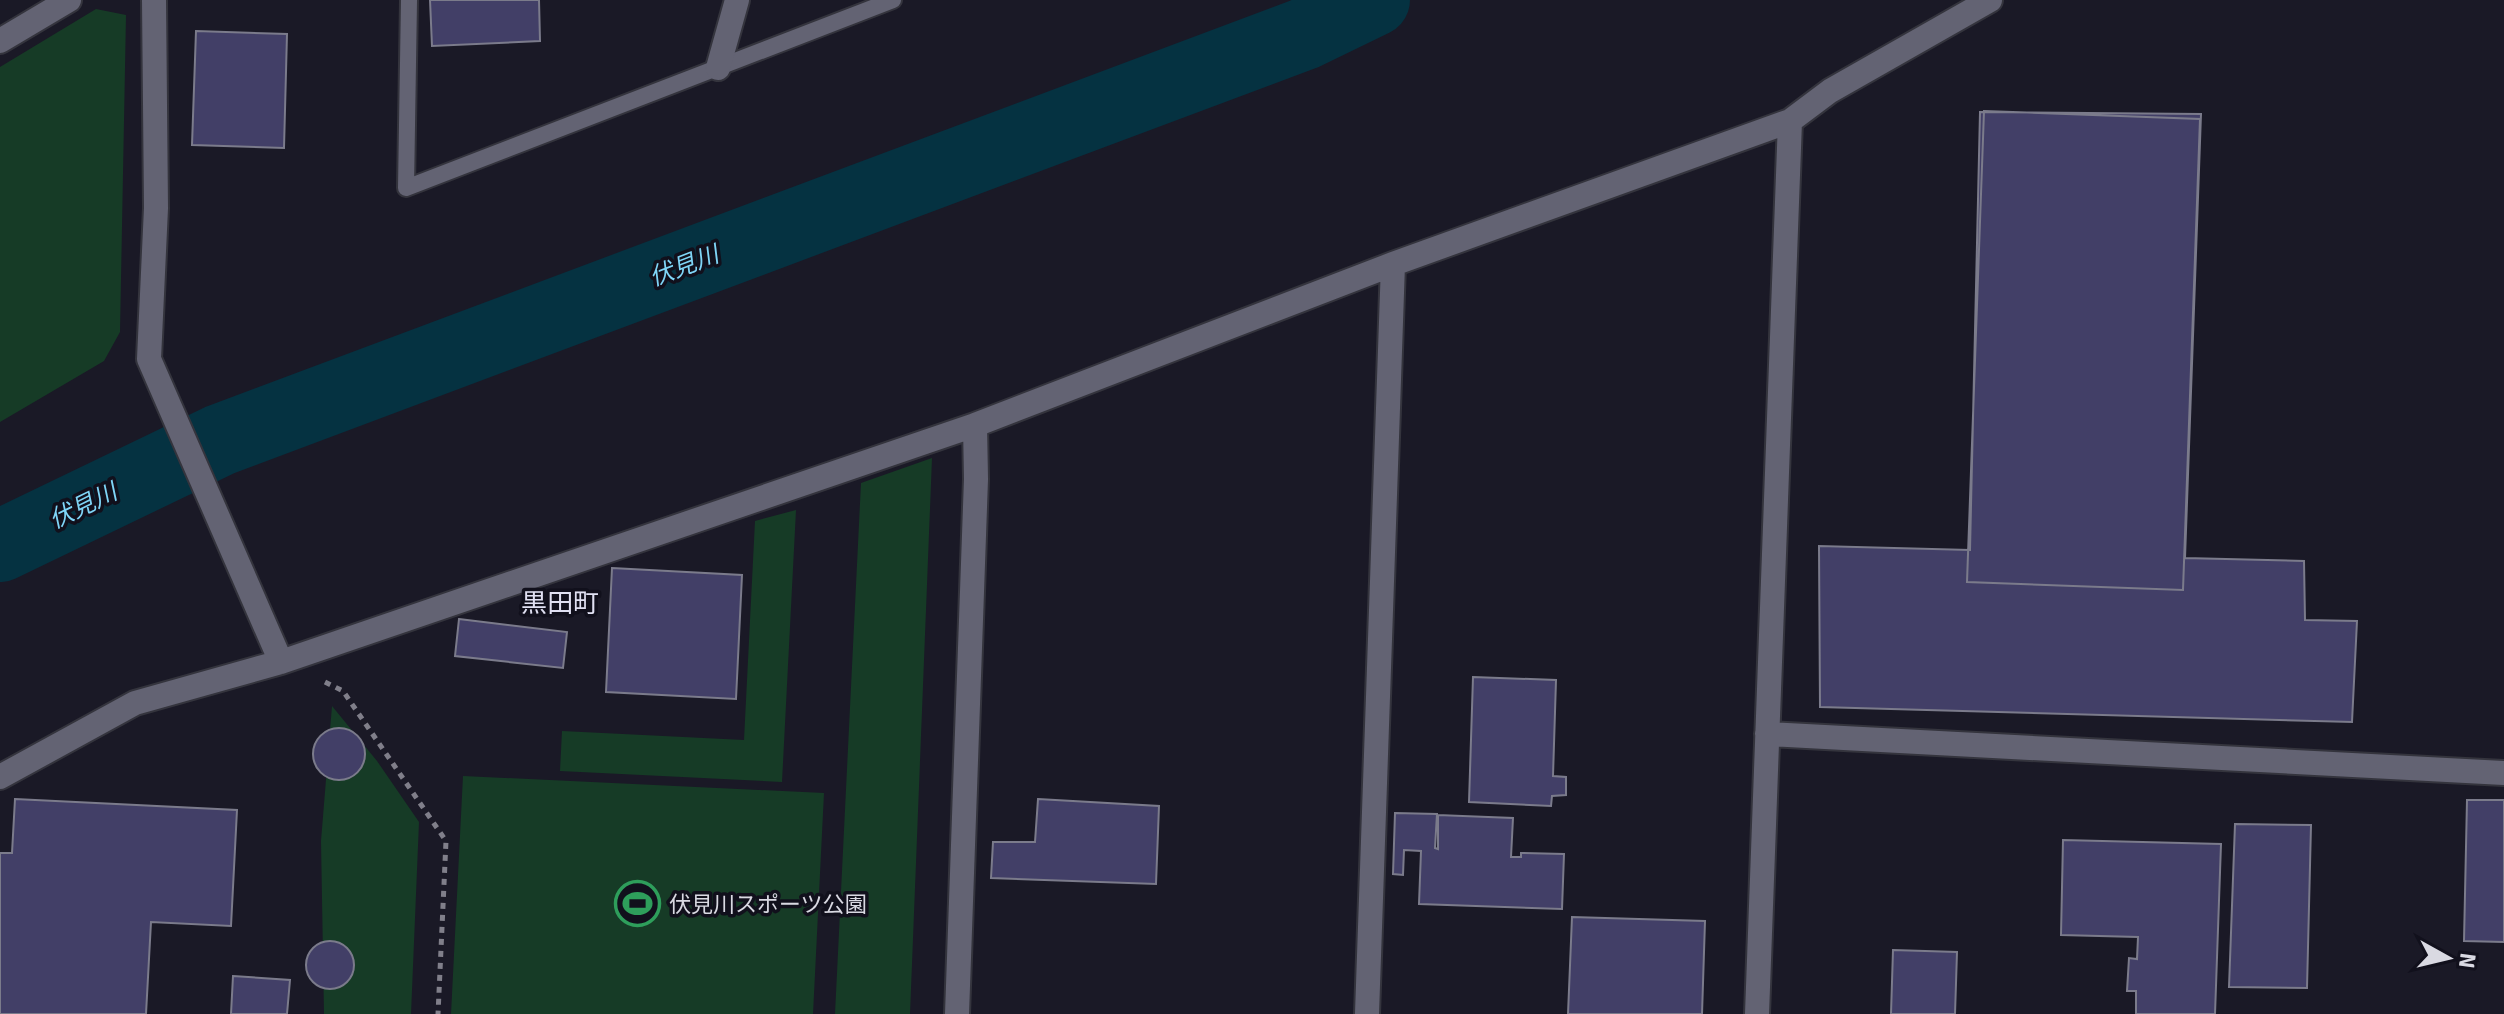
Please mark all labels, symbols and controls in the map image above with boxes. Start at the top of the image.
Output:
water label: 伏見川 [645,238,726,293]
water label: 伏見川 [44,475,125,535]
district label: 黒田町 [521,588,599,620]
sports icon: 伏見川スポーツ公園 [614,880,662,928]
place label: 伏見川スポーツ公園 [669,891,867,918]
north arrow [2408,918,2488,998]
text: N [2453,951,2482,970]

